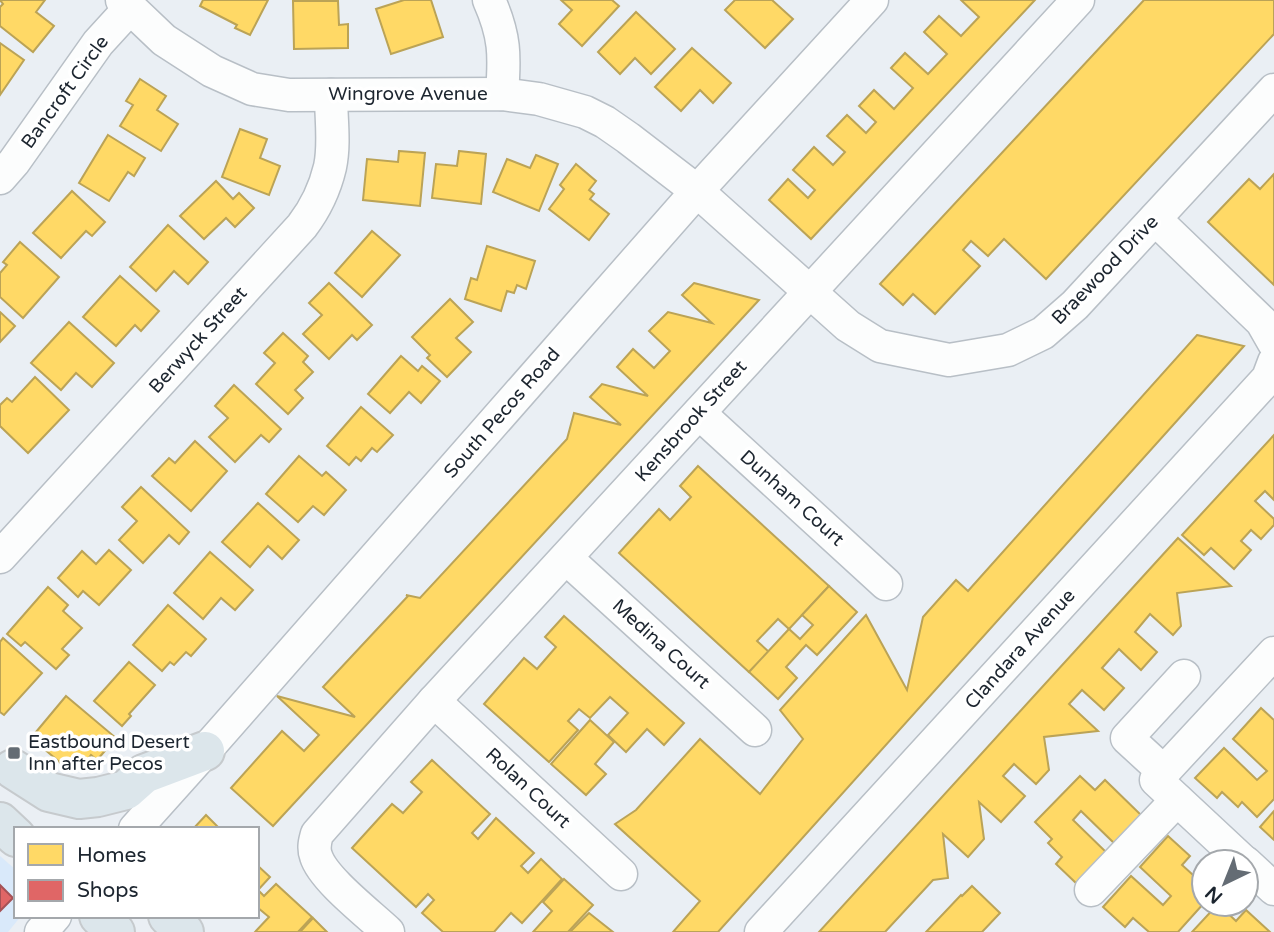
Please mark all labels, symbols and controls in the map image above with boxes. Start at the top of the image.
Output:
street label: Bancroft Circle [17,31,113,153]
street label: Wingrove Avenue [328,83,488,105]
street label: Braewood Drive [1047,211,1163,329]
street label: Berwyck Street [144,282,252,398]
street label: South Pecos Road [439,343,565,483]
street label: Kensbrook Street [631,356,751,486]
street label: Dunham Court [735,446,849,550]
street label: Clandara Avenue [960,585,1080,713]
street label: Medina Court [608,595,714,693]
place label: Eastbound Desert Inn after Pecos [28,731,190,775]
street label: Rolan Court [481,743,575,833]
marker: Eastbound Desert Inn after Pecos [6,745,22,761]
legend [14,827,259,918]
text: Homes [77,843,147,868]
north arrow [1190,848,1260,918]
text: Shops [77,878,139,903]
text: N [1201,881,1227,908]

